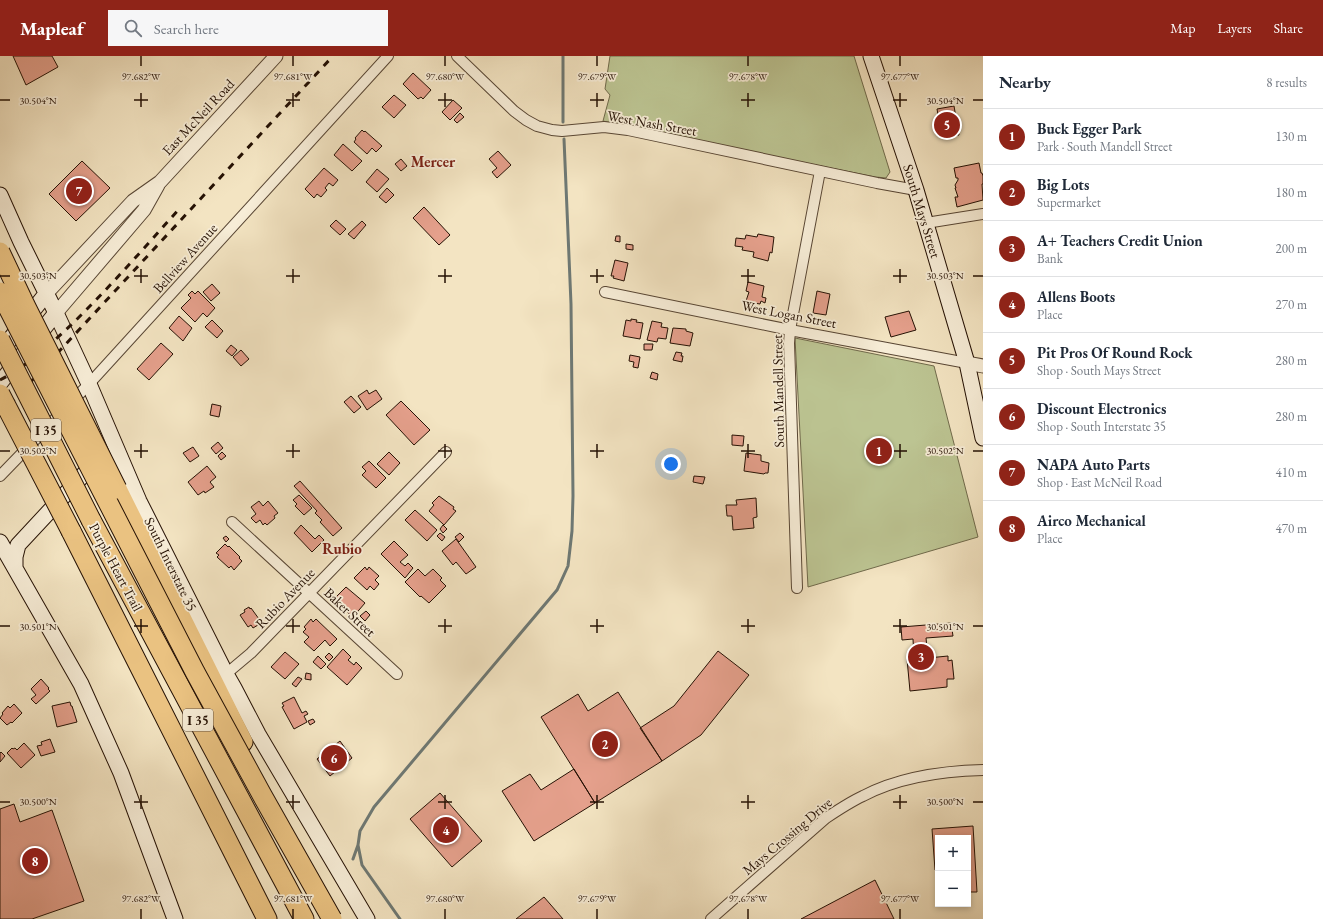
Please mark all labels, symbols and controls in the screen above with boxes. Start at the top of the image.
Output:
search box [108,10,388,46]
text: Mapleaf [20,16,84,41]
icon: search [122,17,144,39]
text: Search here [154,19,219,38]
text: Map [1170,19,1195,37]
text: Layers [1217,19,1252,37]
text: Share [1274,19,1303,37]
text: 97.682°W [122,70,161,83]
text: 97.681°W [274,70,313,83]
text: 97.680°W [426,70,465,83]
text: 97.679°W [578,70,617,83]
text: 97.678°W [729,70,768,83]
text: 97.677°W [881,70,920,83]
text: Nearby [999,71,1051,93]
street label: East McNeil Road [158,74,239,159]
text: 8 results [1266,74,1307,91]
text: 30.504°N [19,94,57,107]
text: 30.504°N [926,94,964,107]
street label: West Nash Street [606,106,699,140]
pin: 5 [934,110,960,140]
text: Buck Egger Park [1037,119,1142,138]
text: 1 [1009,128,1015,145]
text: 130 m [1276,128,1307,145]
text: Park · South Mandell Street [1037,138,1172,155]
district label: Mercer [411,152,456,171]
street label: South Mays Street [899,162,945,261]
text: Big Lots [1037,175,1089,194]
pin: 7 [66,176,92,206]
text: 2 [1009,184,1015,201]
text: 180 m [1276,184,1307,201]
text: Supermarket [1037,194,1101,211]
street label: Bellview Avenue [149,219,221,297]
text: A+ Teachers Credit Union [1037,231,1203,250]
text: 3 [1009,240,1015,257]
text: 200 m [1276,240,1307,257]
text: Bank [1037,250,1063,267]
text: 30.503°N [19,269,57,282]
text: 30.503°N [926,269,964,282]
text: Allens Boots [1037,287,1115,306]
street label: West Logan Street [740,296,839,332]
text: 4 [1009,296,1015,313]
text: 270 m [1276,296,1307,313]
text: Place [1037,306,1063,323]
street label: South Mandell Street [768,334,788,448]
text: Pit Pros Of Round Rock [1037,343,1192,362]
text: 5 [1009,352,1015,369]
text: 280 m [1276,352,1307,369]
text: Shop · South Mays Street [1037,362,1161,379]
text: Discount Electronics [1037,399,1166,418]
text: 6 [1009,408,1015,425]
text: 280 m [1276,408,1307,425]
text: Shop · South Interstate 35 [1037,418,1166,435]
road number: I 35 [31,419,61,441]
pin: 1 [866,436,892,466]
text: 30.502°N [19,444,57,457]
text: 30.502°N [926,444,964,457]
your location [661,454,681,474]
text: NAPA Auto Parts [1037,455,1150,474]
text: 7 [1009,464,1015,481]
text: 410 m [1276,464,1307,481]
text: Shop · East McNeil Road [1037,474,1162,491]
text: Airco Mechanical [1037,511,1146,530]
street label: South Interstate 35 [140,514,202,614]
street label: Purple Heart Trail [85,520,147,615]
text: 8 [1009,520,1015,537]
text: 470 m [1276,520,1307,537]
text: Place [1037,530,1063,547]
district label: Rubio [322,539,362,558]
street label: Rubio Avenue [251,563,319,632]
street label: Baker Street [320,584,380,641]
text: 30.501°N [19,620,57,633]
text: 30.501°N [926,620,964,633]
pin: 3 [908,642,934,672]
road number: I 35 [183,709,213,731]
pin: 2 [592,729,618,759]
pin: 6 [321,743,347,773]
street label: Mays Crossing Drive [739,793,836,879]
text: 30.500°N [19,795,57,808]
text: 30.500°N [926,795,964,808]
pin: 4 [433,815,459,845]
map controls [935,835,971,907]
button: + [935,835,971,871]
pin: 8 [22,846,48,876]
button: − [935,871,971,907]
text: 97.682°W [122,892,161,905]
text: 97.681°W [274,892,313,905]
text: 97.680°W [426,892,465,905]
text: 97.679°W [578,892,617,905]
text: 97.678°W [729,892,768,905]
text: 97.677°W [881,892,920,905]

